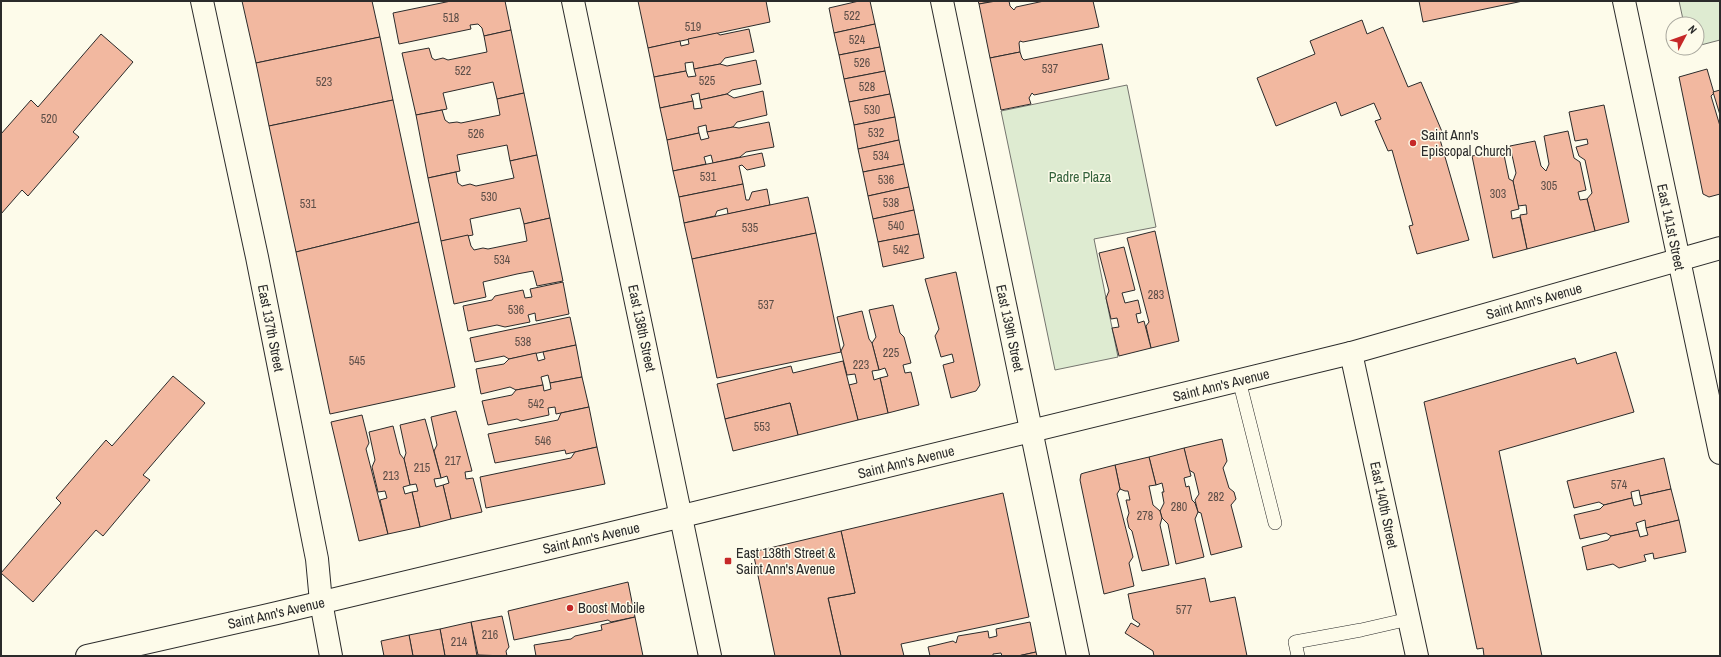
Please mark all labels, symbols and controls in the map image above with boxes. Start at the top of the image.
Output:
house number: 522 [844,8,860,24]
house number: 518 [443,10,459,26]
north arrow [1665,16,1705,56]
house number: 519 [685,19,701,35]
text: N [1685,22,1700,36]
house number: 524 [849,32,866,48]
house number: 526 [854,55,870,71]
house number: 537 [1042,61,1059,77]
house number: 522 [455,63,471,79]
house number: 525 [699,73,716,89]
house number: 523 [316,74,332,90]
house number: 528 [859,79,875,95]
house number: 530 [864,102,880,118]
house number: 520 [41,111,57,127]
house number: 532 [868,125,884,141]
house number: 526 [468,126,484,142]
place label: Saint Ann's Episcopal Church [1421,126,1512,160]
marker: Saint Ann's Episcopal Church [1408,138,1418,148]
house number: 534 [873,148,890,164]
park label: Padre Plaza [1049,168,1112,186]
house number: 531 [700,169,717,185]
house number: 536 [878,172,894,188]
house number: 305 [1541,178,1558,194]
street label: East 141st Street [1653,182,1689,272]
house number: 303 [1490,186,1506,202]
house number: 530 [481,189,497,205]
house number: 538 [883,195,899,211]
house number: 531 [300,196,317,212]
house number: 540 [888,218,904,234]
house number: 535 [742,220,759,236]
house number: 542 [893,242,909,258]
house number: 534 [494,252,511,268]
street label: Saint Ann's Avenue [1484,279,1584,323]
street label: East 137th Street [254,283,288,373]
street label: East 138th Street [624,283,660,373]
street label: East 139th Street [992,283,1028,373]
house number: 283 [1148,287,1164,303]
house number: 537 [758,297,775,313]
house number: 536 [508,302,524,318]
house number: 538 [515,334,531,350]
house number: 225 [883,345,900,361]
house number: 545 [349,353,366,369]
house number: 223 [853,357,869,373]
street label: Saint Ann's Avenue [1171,364,1271,406]
house number: 542 [528,396,544,412]
house number: 553 [754,419,770,435]
house number: 546 [535,433,551,449]
street label: Saint Ann's Avenue [856,441,956,483]
house number: 217 [445,453,462,469]
house number: 215 [414,460,431,476]
street label: East 140th Street [1366,460,1402,550]
house number: 213 [383,468,399,484]
house number: 574 [1611,477,1628,493]
house number: 282 [1208,489,1224,505]
house number: 280 [1171,499,1187,515]
house number: 278 [1137,508,1153,524]
street label: Saint Ann's Avenue [541,518,641,558]
place label: East 138th Street & Saint Ann's Avenue [736,544,836,578]
marker: East 138th Street & Saint Ann's Avenue [723,556,733,566]
street label: Saint Ann's Avenue [226,593,326,633]
place label: Boost Mobile [578,599,645,617]
house number: 577 [1176,602,1193,618]
marker: Boost Mobile [565,603,575,613]
house number: 216 [482,627,498,643]
house number: 214 [451,634,468,650]

